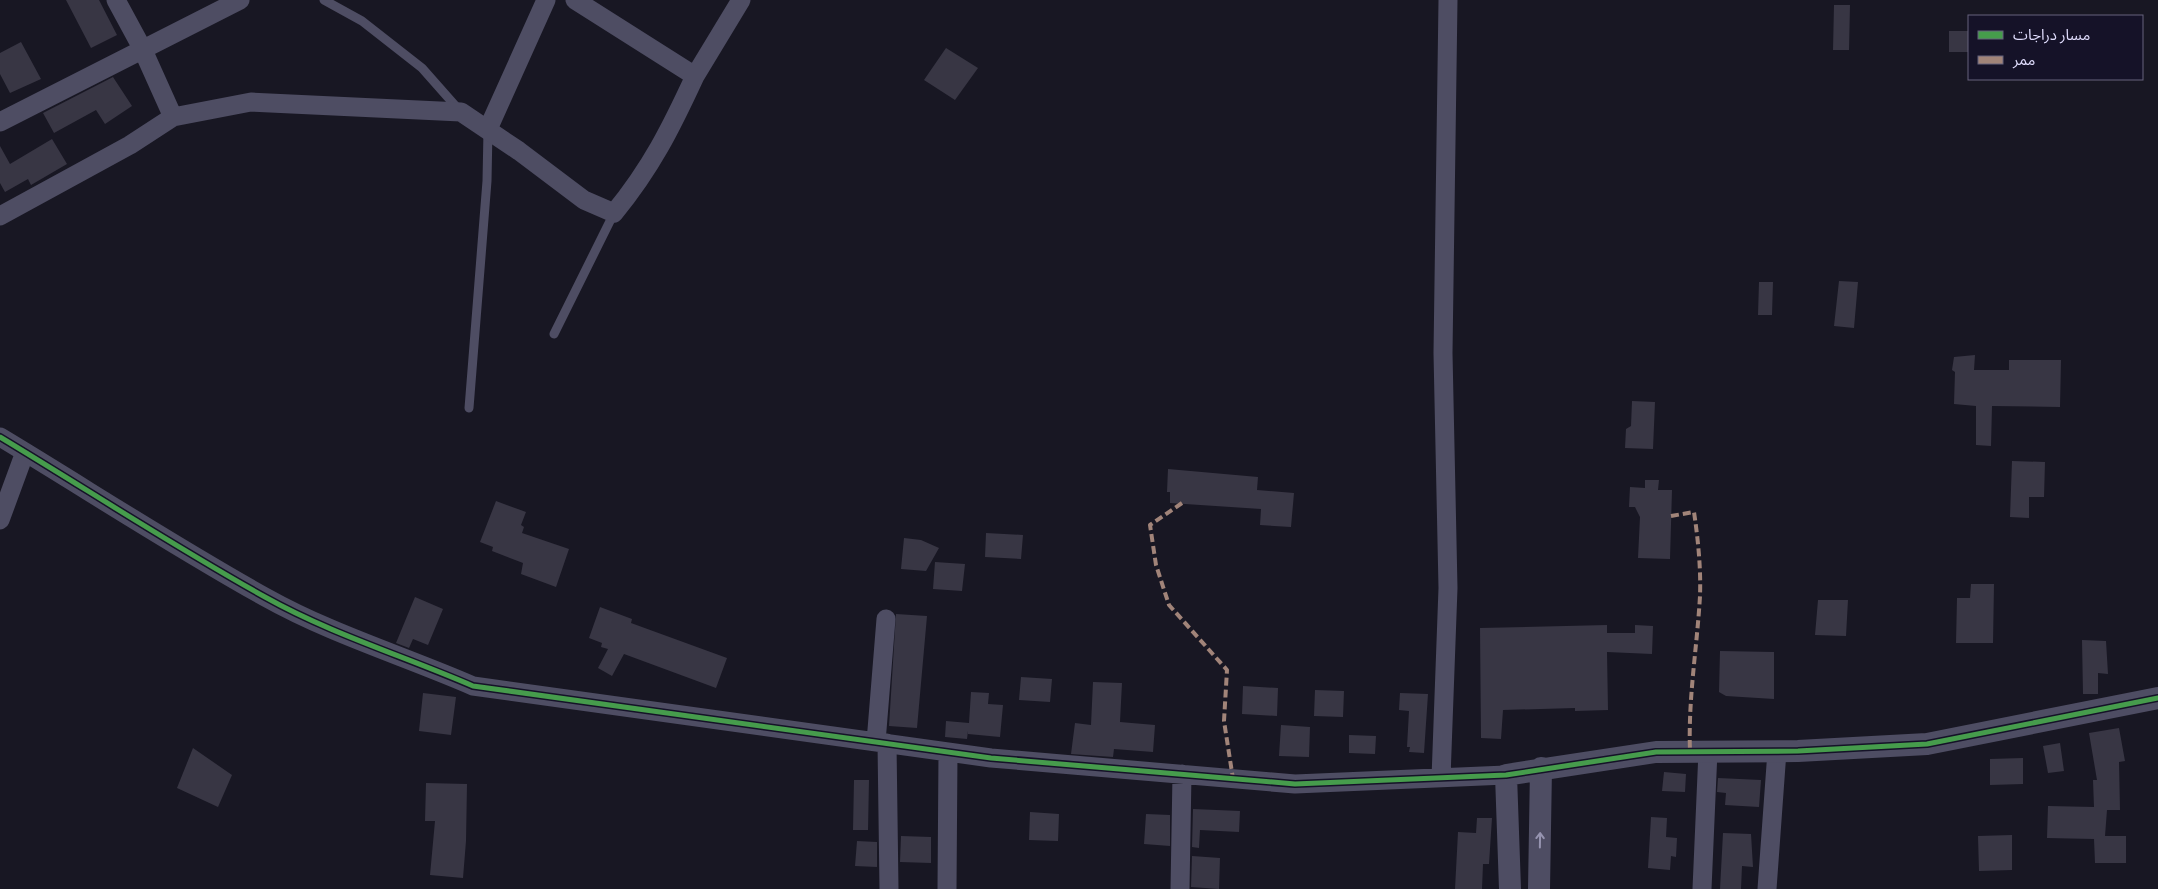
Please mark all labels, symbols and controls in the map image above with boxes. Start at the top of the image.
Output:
legend [1968,15,2143,80]
text: مسار دراجات [2013,25,2090,44]
text: ممر [2012,50,2036,69]
one-way arrow [1535,833,1544,849]

